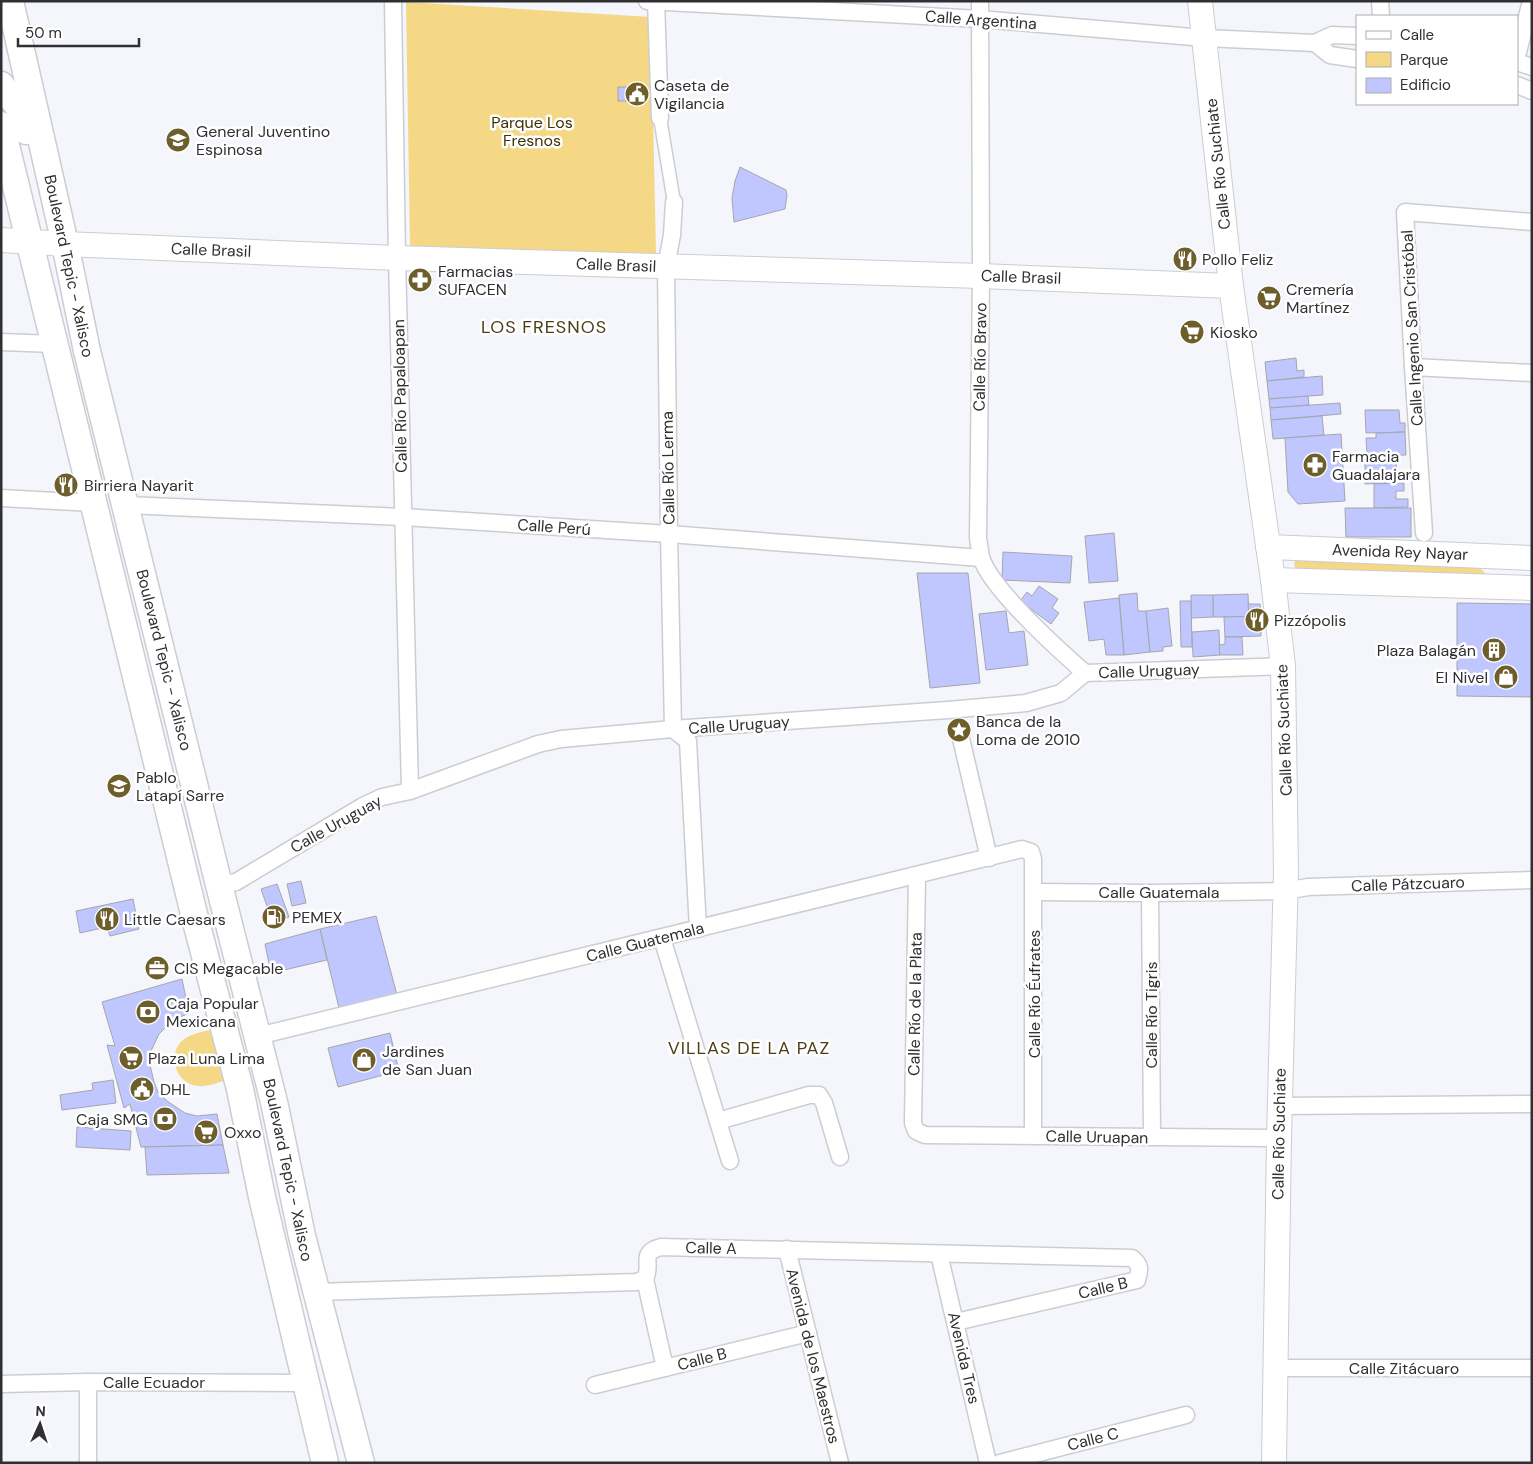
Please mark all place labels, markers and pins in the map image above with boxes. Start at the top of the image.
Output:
place label: Caseta de Vigilancia [654,75,729,114]
public building icon: Caseta de Vigilancia [624,81,650,107]
place label: General Juventino Espinosa [196,121,330,160]
school or university icon: General Juventino Espinosa [165,127,191,153]
restaurant icon: Pollo Feliz [1172,246,1198,272]
place label: Pollo Feliz [1202,249,1273,270]
place label: Farmacias SUFACEN [438,261,513,300]
pharmacy icon: Farmacias SUFACEN [407,267,433,293]
place label: Cremería Martínez [1286,279,1354,318]
supermarket icon: Cremería Martínez [1256,285,1282,311]
supermarket icon: Kiosko [1179,319,1205,345]
place label: Kiosko [1210,322,1258,343]
place label: Farmacia Guadalajara [1332,446,1420,485]
pharmacy icon: Farmacia Guadalajara [1302,452,1328,478]
restaurant icon: Birriera Nayarit [53,472,79,498]
place label: Birriera Nayarit [84,475,194,496]
restaurant icon: Pizzópolis [1244,607,1270,633]
place label: Pizzópolis [1274,610,1346,631]
building icon: Plaza Balagán [1481,637,1507,663]
place label: Plaza Balagán [1377,640,1476,661]
shop icon: El Nivel [1493,664,1519,690]
place label: El Nivel [1436,667,1488,688]
place label: Banca de la Loma de 2010 [976,711,1080,750]
place icon: Banca de la Loma de 2010 [946,717,972,743]
place label: Pablo Latapí Sarre [136,767,224,806]
school or university icon: Pablo Latapí Sarre [106,773,132,799]
fuel station icon: PEMEX [261,904,287,930]
restaurant icon: Little Caesars [94,906,120,932]
place label: PEMEX [292,907,343,928]
place label: Little Caesars [124,909,226,930]
office icon: CIS Megacable [144,955,170,981]
place label: CIS Megacable [174,958,283,979]
place label: Caja Popular Mexicana [166,993,259,1032]
bank icon: Caja Popular Mexicana [135,999,161,1025]
place label: Jardines de San Juan [382,1041,472,1080]
supermarket icon: Plaza Luna Lima [118,1045,144,1071]
shop icon: Jardines de San Juan [351,1047,377,1073]
place label: Plaza Luna Lima [148,1048,265,1069]
public building icon: DHL [129,1076,155,1102]
place label: DHL [160,1079,190,1100]
bank icon: Caja SMG [152,1106,178,1132]
place label: Caja SMG [76,1109,148,1130]
supermarket icon: Oxxo [193,1119,219,1145]
place label: Oxxo [224,1122,261,1143]

